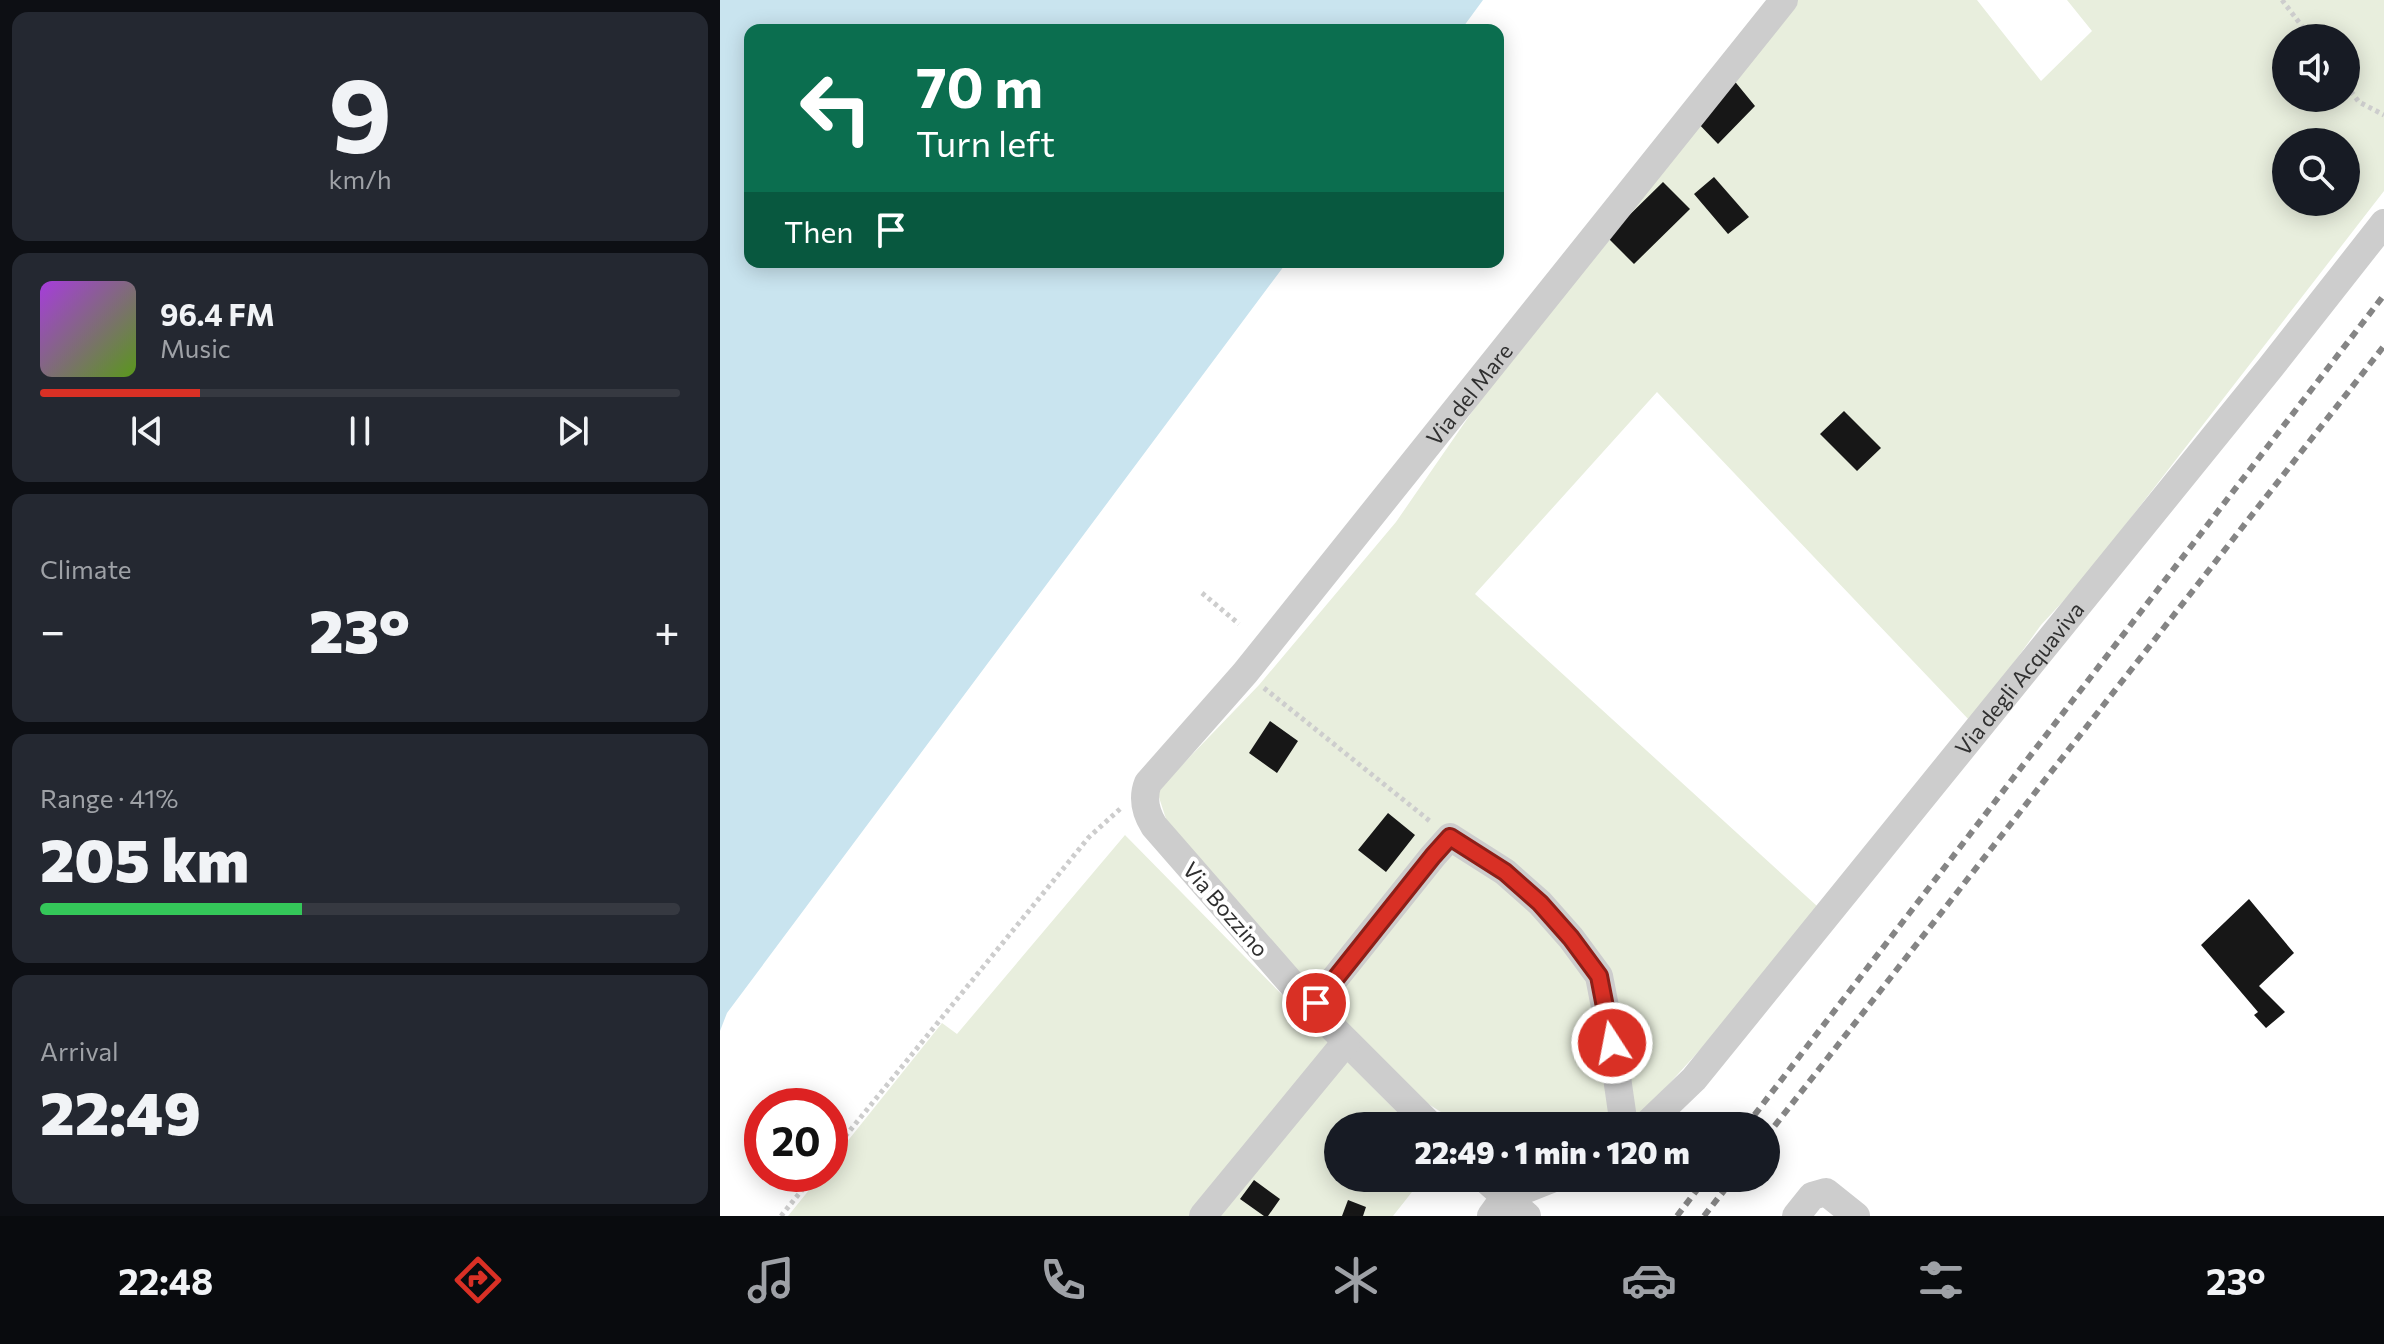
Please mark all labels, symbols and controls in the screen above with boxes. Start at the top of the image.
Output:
map controls [2272,24,2360,216]
button: sound [2272,24,2360,112]
text: 9 [328,47,392,174]
text: 70 m [916,51,1043,120]
icon: left [784,56,888,160]
text: Turn left [916,120,1055,164]
button: search [2272,128,2360,216]
text: km/h [328,163,392,194]
icon: arrive [869,208,913,252]
text: Then [784,212,853,249]
text: 96.4 FM [160,295,275,332]
text: Music [160,332,231,363]
street label: Via del Mare [1420,337,1518,450]
icon: previous [125,409,169,453]
icon: pause [338,409,382,453]
icon: next [551,409,595,453]
text: Climate [40,553,132,584]
text: 23° [309,592,410,665]
street label: Via degli Acquaviva [1949,596,2089,760]
text: − [40,602,65,656]
text: + [654,602,680,656]
text: Range · 41% [40,782,178,813]
text: 205 km [40,821,249,894]
street label: Via Bozzino [1177,856,1275,962]
pin [1282,969,1350,1037]
icon: arrive [1294,981,1338,1025]
position arrow [1570,1001,1654,1085]
text: Arrival [40,1035,119,1066]
text: 22:49 [40,1074,201,1147]
speed limit sign: 20 [744,1088,848,1192]
text: 22:49 · 1 min · 120 m [1414,1133,1690,1170]
icon: directions [450,1252,506,1308]
icon: music [743,1252,799,1308]
icon: phone [1035,1252,1091,1308]
icon: climate [1328,1252,1384,1308]
icon: car [1621,1252,1677,1308]
icon: filters [1913,1252,1969,1308]
text: 22:48 [118,1258,213,1302]
text: 23° [2206,1258,2266,1302]

